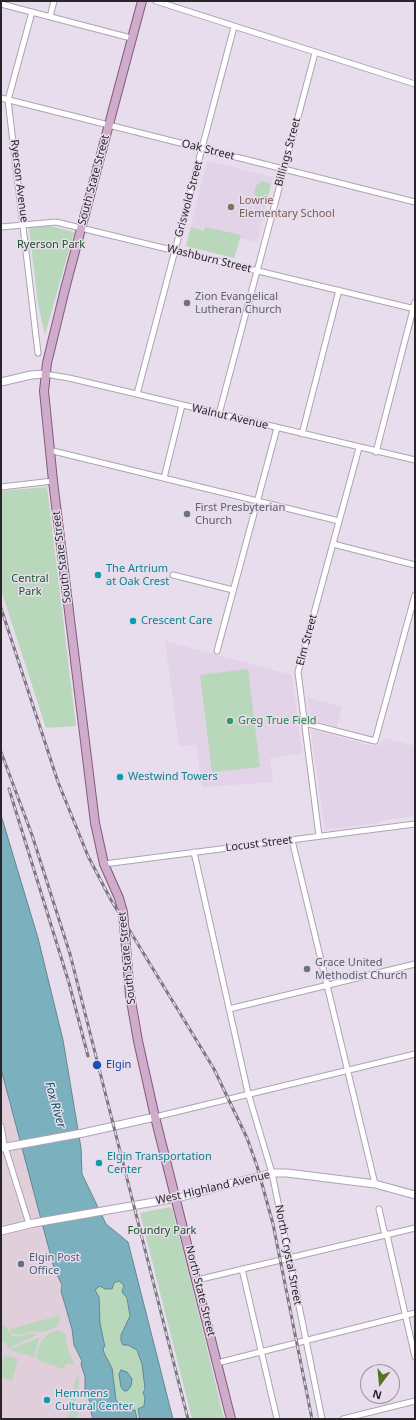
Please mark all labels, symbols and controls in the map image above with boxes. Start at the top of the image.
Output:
street label: Billings Street [272,116,304,188]
street label: South State Street [76,133,112,227]
street label: Oak Street [180,137,236,163]
street label: Ryerson Avenue [7,139,31,223]
street label: Griswold Street [172,159,206,239]
place label: Lowrie Elementary School [239,194,335,220]
marker: Lowrie Elementary School [226,202,236,212]
park label: Ryerson Park [17,238,85,252]
street label: Washburn Street [165,242,253,276]
place label: Zion Evangelical Lutheran Church [195,290,282,316]
marker: Zion Evangelical Lutheran Church [182,298,192,308]
street label: Walnut Avenue [190,402,270,432]
place label: First Presbyterian Church [195,501,285,527]
marker: First Presbyterian Church [182,509,192,519]
street label: South State Street [50,510,74,604]
place label: The Artrium at Oak Crest [106,562,169,588]
marker: The Artrium at Oak Crest [93,570,103,580]
park label: Central Park [11,572,49,598]
street label: Elm Street [294,613,320,667]
place label: Crescent Care [141,614,213,628]
marker: Crescent Care [128,616,138,626]
place label: Greg True Field [238,714,316,728]
marker: Greg True Field [225,716,235,726]
place label: Westwind Towers [128,770,218,784]
marker: Westwind Towers [115,772,125,782]
street label: Locust Street [225,833,293,855]
street label: South State Street [116,911,138,1005]
place label: Grace United Methodist Church [315,956,407,982]
marker: Grace United Methodist Church [302,964,312,974]
place label: Elgin [106,1058,131,1072]
marker: Elgin [91,1059,103,1071]
water label: Fox River [42,1080,68,1130]
place label: Elgin Transportation Center [107,1150,212,1176]
marker: Elgin Transportation Center [94,1158,104,1168]
street label: West Highland Avenue [155,1168,271,1208]
street label: North Crystal Street [272,1204,304,1306]
park label: Foundry Park [128,1224,196,1238]
street label: North State Street [182,1244,218,1338]
place label: Elgin Post Office [29,1251,80,1277]
marker: Elgin Post Office [16,1259,26,1269]
north arrow [360,1364,400,1404]
place label: Hemmens Cultural Center [55,1387,133,1413]
text: N [370,1387,383,1404]
marker: Hemmens Cultural Center [42,1395,52,1405]

